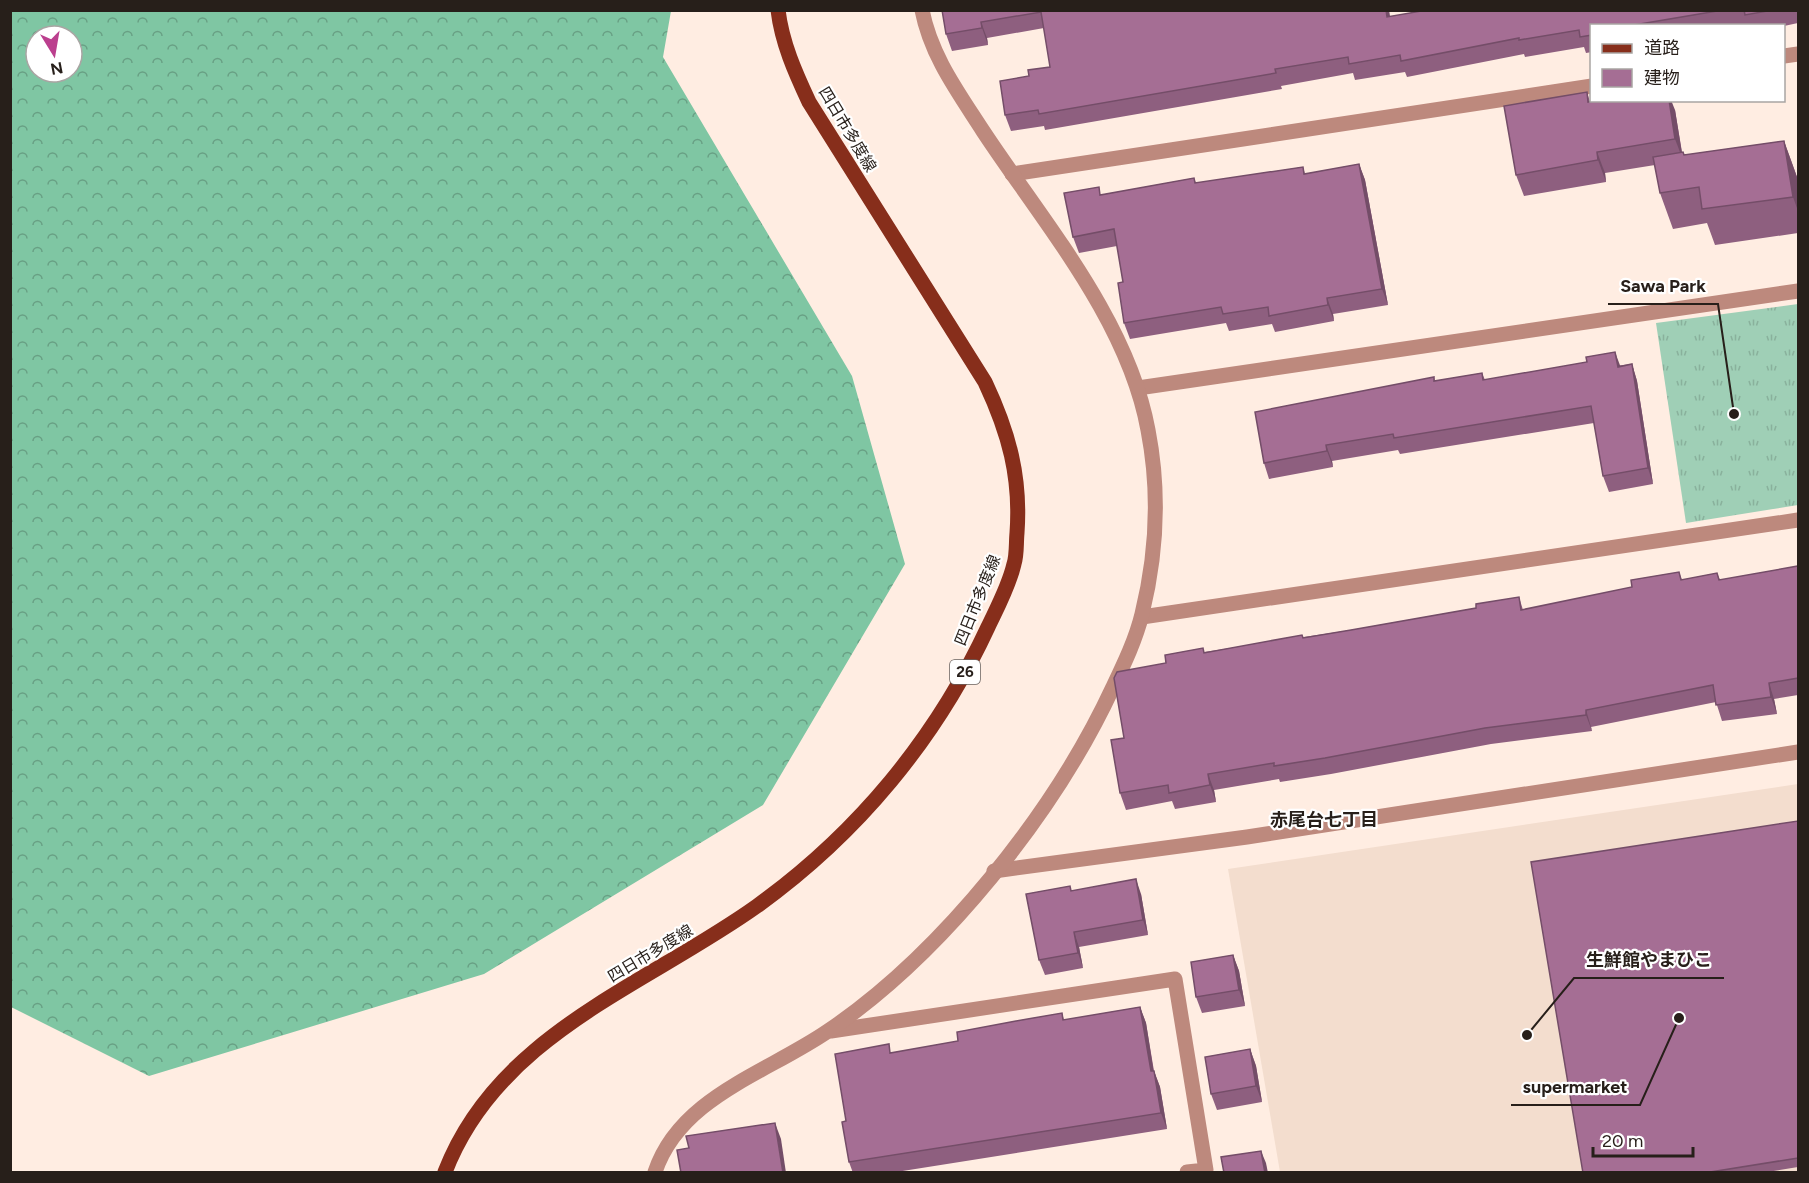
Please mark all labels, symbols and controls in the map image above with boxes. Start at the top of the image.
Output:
north arrow [24,24,84,84]
legend [1590,24,1785,102]
text: 道路 [1644,37,1680,59]
text: N [49,58,65,79]
text: 建物 [1644,67,1680,89]
street label: 四日市多度線 [815,83,880,175]
callout: Sawa Park [1608,268,1718,304]
text: Sawa Park [1620,275,1706,297]
street label: 四日市多度線 [951,552,1004,648]
road number: 26 [950,660,980,684]
district label: 赤尾台七丁目 [1270,809,1378,831]
street label: 四日市多度線 [604,921,696,986]
callout: 生鮮館やまひこ [1574,942,1724,978]
text: 生鮮館やまひこ [1586,949,1712,971]
callout: supermarket [1511,1069,1640,1105]
text: supermarket [1523,1076,1627,1098]
scale bar [1593,1120,1694,1158]
text: 20 m [1602,1130,1643,1152]

